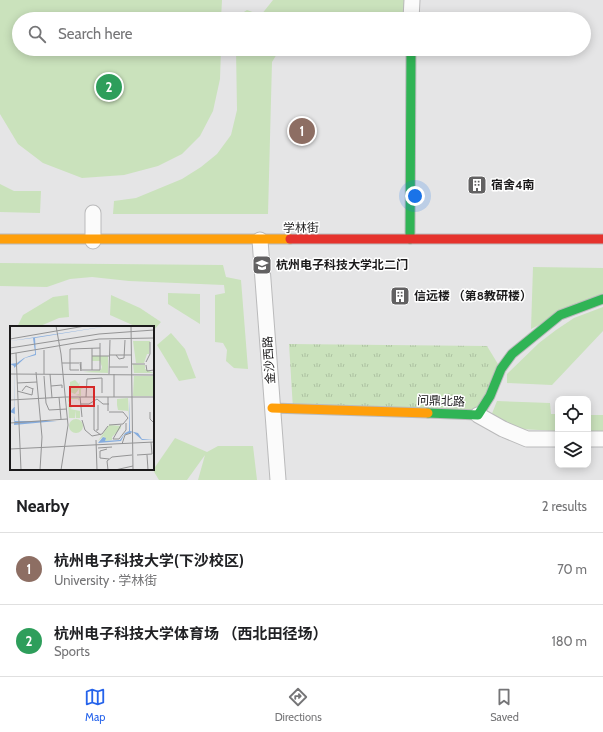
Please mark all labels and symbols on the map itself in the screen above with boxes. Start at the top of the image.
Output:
pin: 2 [96,72,122,102]
pin: 1 [289,116,315,146]
building icon: 宿舍4南 [466,174,488,196]
place label: 宿舍4南 [491,177,534,192]
your location [405,186,425,206]
street label: 学林街 [283,220,319,235]
school or university icon: 杭州电子科技大学北二门 [251,254,273,276]
place label: 杭州电子科技大学北二门 [276,257,408,272]
building icon: 信远楼 （第8教研楼） [389,285,411,307]
place label: 信远楼 （第8教研楼） [414,288,532,303]
inset map [10,326,154,470]
street label: 金沙西路 [259,336,278,385]
street label: 问鼎北路 [417,392,465,409]

